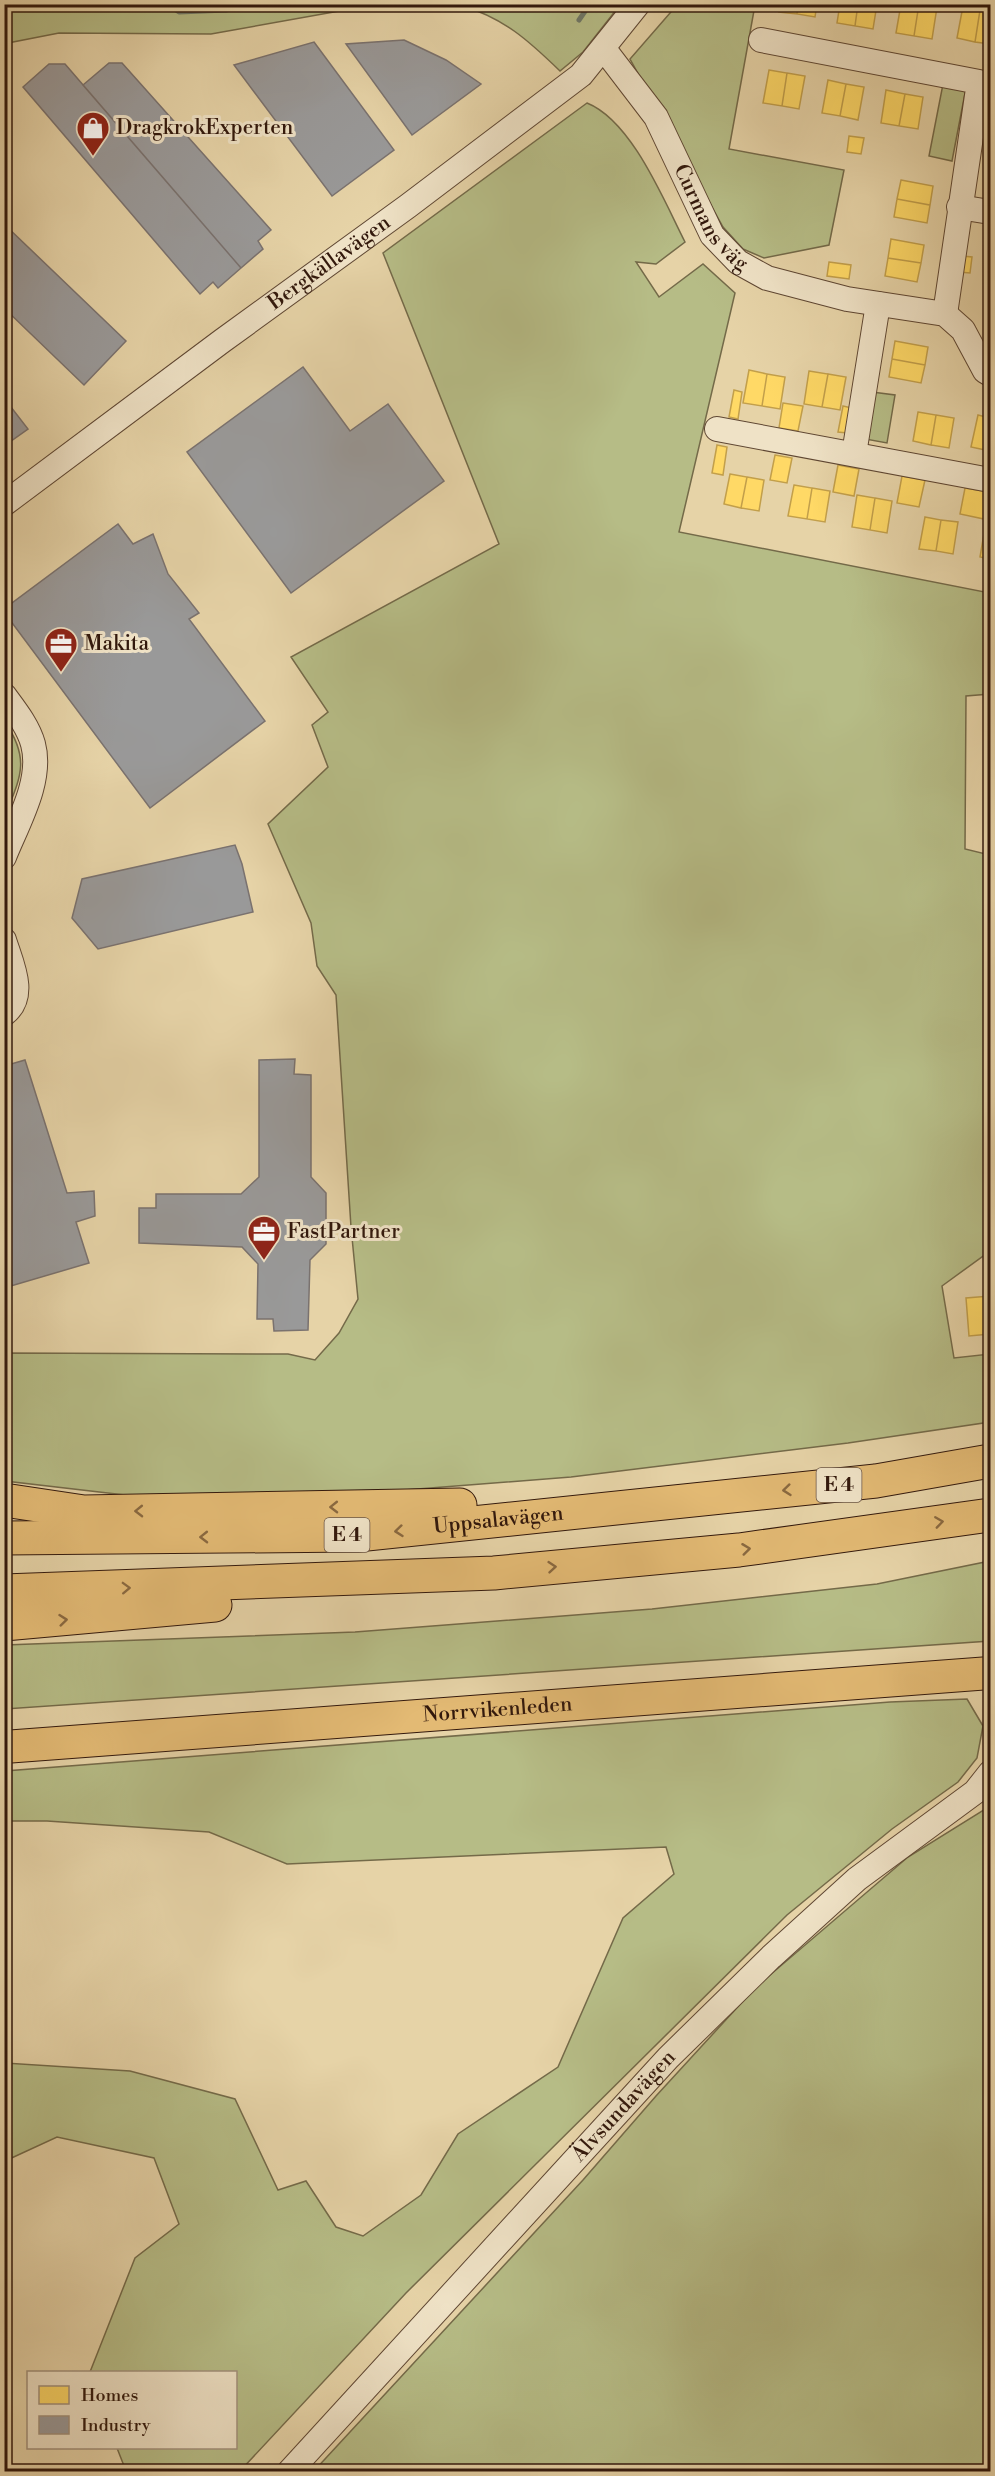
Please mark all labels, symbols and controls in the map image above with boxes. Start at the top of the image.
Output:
shop icon: DragkrokExperten [75,110,111,157]
place label: DragkrokExperten [116,115,294,141]
street label: Curmans väg [667,160,752,278]
street label: Bergkällavägen [262,210,396,317]
office icon: Makita [43,626,79,673]
place label: Makita [84,631,150,657]
office icon: FastPartner [246,1214,282,1261]
place label: FastPartner [287,1219,400,1245]
road number: E 4 [816,1468,862,1502]
one-way arrow [783,1483,792,1496]
one-way arrow [330,1501,339,1513]
street label: Uppsalavägen [432,1501,565,1540]
one-way arrow [135,1504,144,1517]
one-way arrow [935,1517,944,1529]
road number: E 4 [324,1518,370,1552]
one-way arrow [394,1524,403,1536]
one-way arrow [200,1531,209,1543]
one-way arrow [742,1544,751,1556]
one-way arrow [547,1561,557,1574]
one-way arrow [121,1581,130,1594]
one-way arrow [58,1614,67,1627]
street label: Norrvikenleden [422,1691,574,1729]
street label: Älvsundavägen [564,2045,682,2168]
legend [27,2371,237,2449]
text: Homes [81,2384,138,2407]
text: Industry [81,2414,151,2437]

